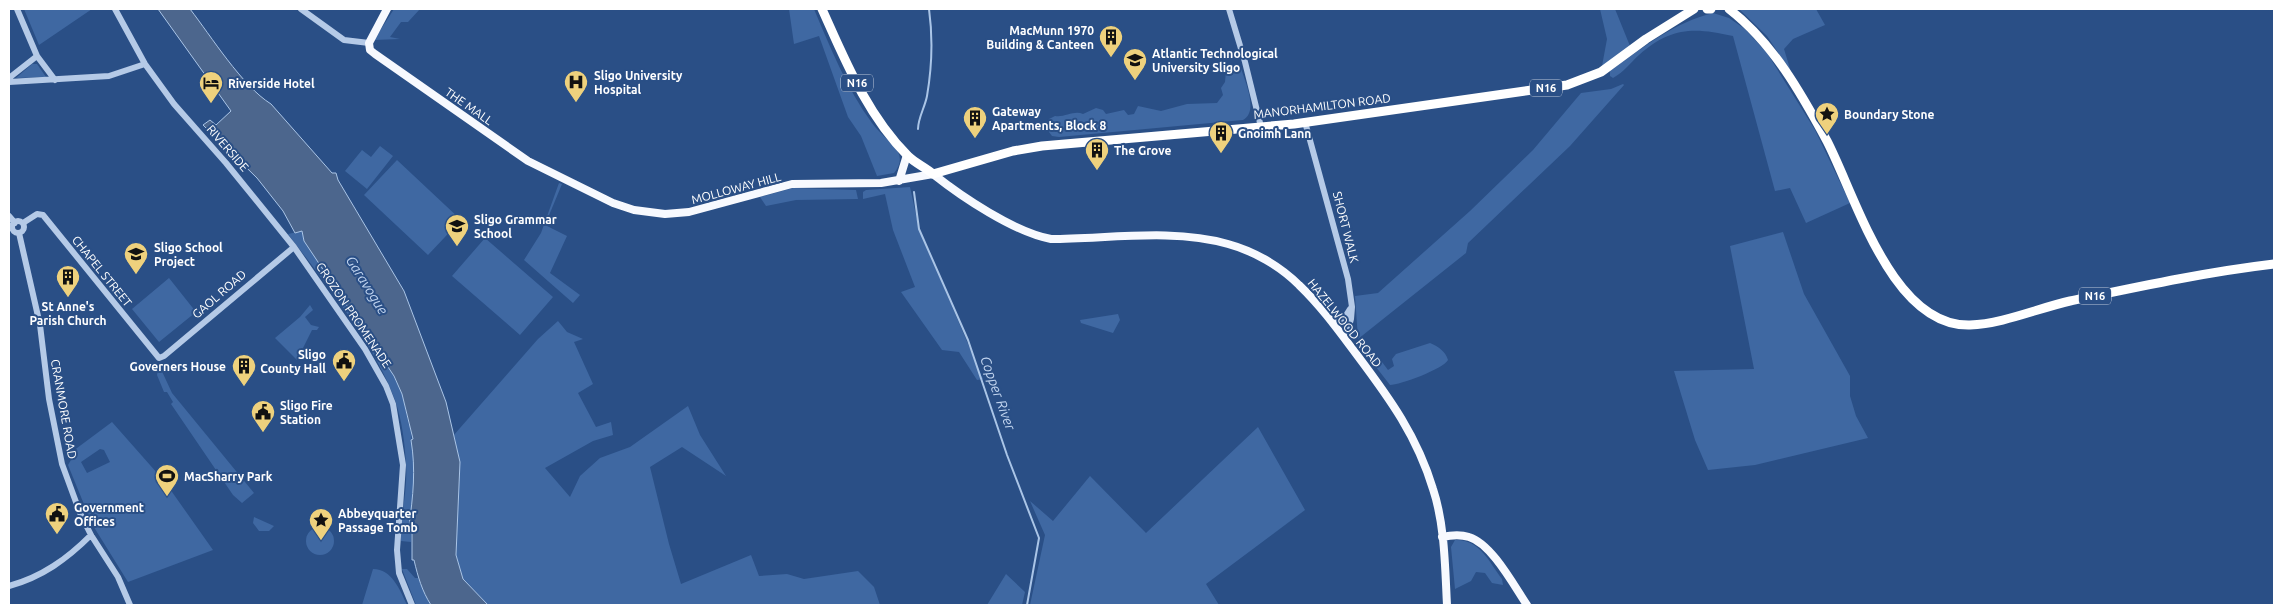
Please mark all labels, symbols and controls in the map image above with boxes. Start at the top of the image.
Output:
place label: MacMunn 1970 Building & Canteen [986,24,1094,51]
building icon: MacMunn 1970 Building & Canteen [1098,24,1124,58]
school or university icon: Atlantic Technological University Sligo [1122,47,1148,81]
place label: Atlantic Technological University Sligo [1152,47,1278,74]
hospital icon: Sligo University Hospital [563,69,589,103]
place label: Sligo University Hospital [594,69,683,96]
hotel icon: Riverside Hotel [198,70,224,104]
road number: N16 [841,75,873,92]
place label: Riverside Hotel [228,77,315,90]
road number: N16 [1530,80,1562,96]
street label: THE MALL [443,85,495,127]
street label: MANORHAMILTON ROAD [1253,91,1391,121]
place icon: Boundary Stone [1814,101,1840,135]
building icon: Gateway Apartments, Block 8 [962,105,988,139]
place label: Gateway Apartments, Block 8 [992,105,1106,132]
place label: Boundary Stone [1844,108,1934,121]
building icon: Gnoimh Lann [1208,120,1234,154]
street label: RIVERSIDE [204,122,252,174]
place label: Gnoimh Lann [1238,127,1311,140]
building icon: The Grove [1084,137,1110,171]
place label: The Grove [1114,144,1171,157]
street label: MOLLOWAY HILL [690,170,782,206]
street label: SHORT WALK [1331,190,1361,265]
school or university icon: Sligo Grammar School [444,213,470,247]
place label: Sligo Grammar School [474,213,557,240]
street label: CHAPEL STREET [70,233,135,309]
school or university icon: Sligo School Project [123,241,149,275]
place label: Sligo School Project [154,241,223,268]
water label: Garavogue [343,253,391,317]
street label: CROZON PROMENADE [314,260,394,370]
building icon: St Anne's Parish Church [55,264,81,298]
street label: GAOL ROAD [190,267,248,321]
street label: HAZELWOOD ROAD [1306,276,1384,370]
road number: N16 [2079,288,2111,304]
place label: St Anne's Parish Church [29,300,107,327]
place label: Sligo County Hall [260,348,326,375]
public building icon: Sligo County Hall [331,348,357,382]
building icon: Governers House [231,353,257,387]
water label: Copper River [977,354,1019,433]
street label: CRANMORE ROAD [49,358,79,460]
place label: Governers House [130,360,226,373]
public building icon: Sligo Fire Station [250,399,276,433]
place label: Sligo Fire Station [280,399,333,426]
sports icon: MacSharry Park [154,463,180,497]
place label: MacSharry Park [184,470,273,483]
public building icon: Government Offices [44,501,70,535]
place label: Government Offices [74,501,144,528]
place icon: Abbeyquarter Passage Tomb [308,507,334,541]
place label: Abbeyquarter Passage Tomb [338,507,418,534]

